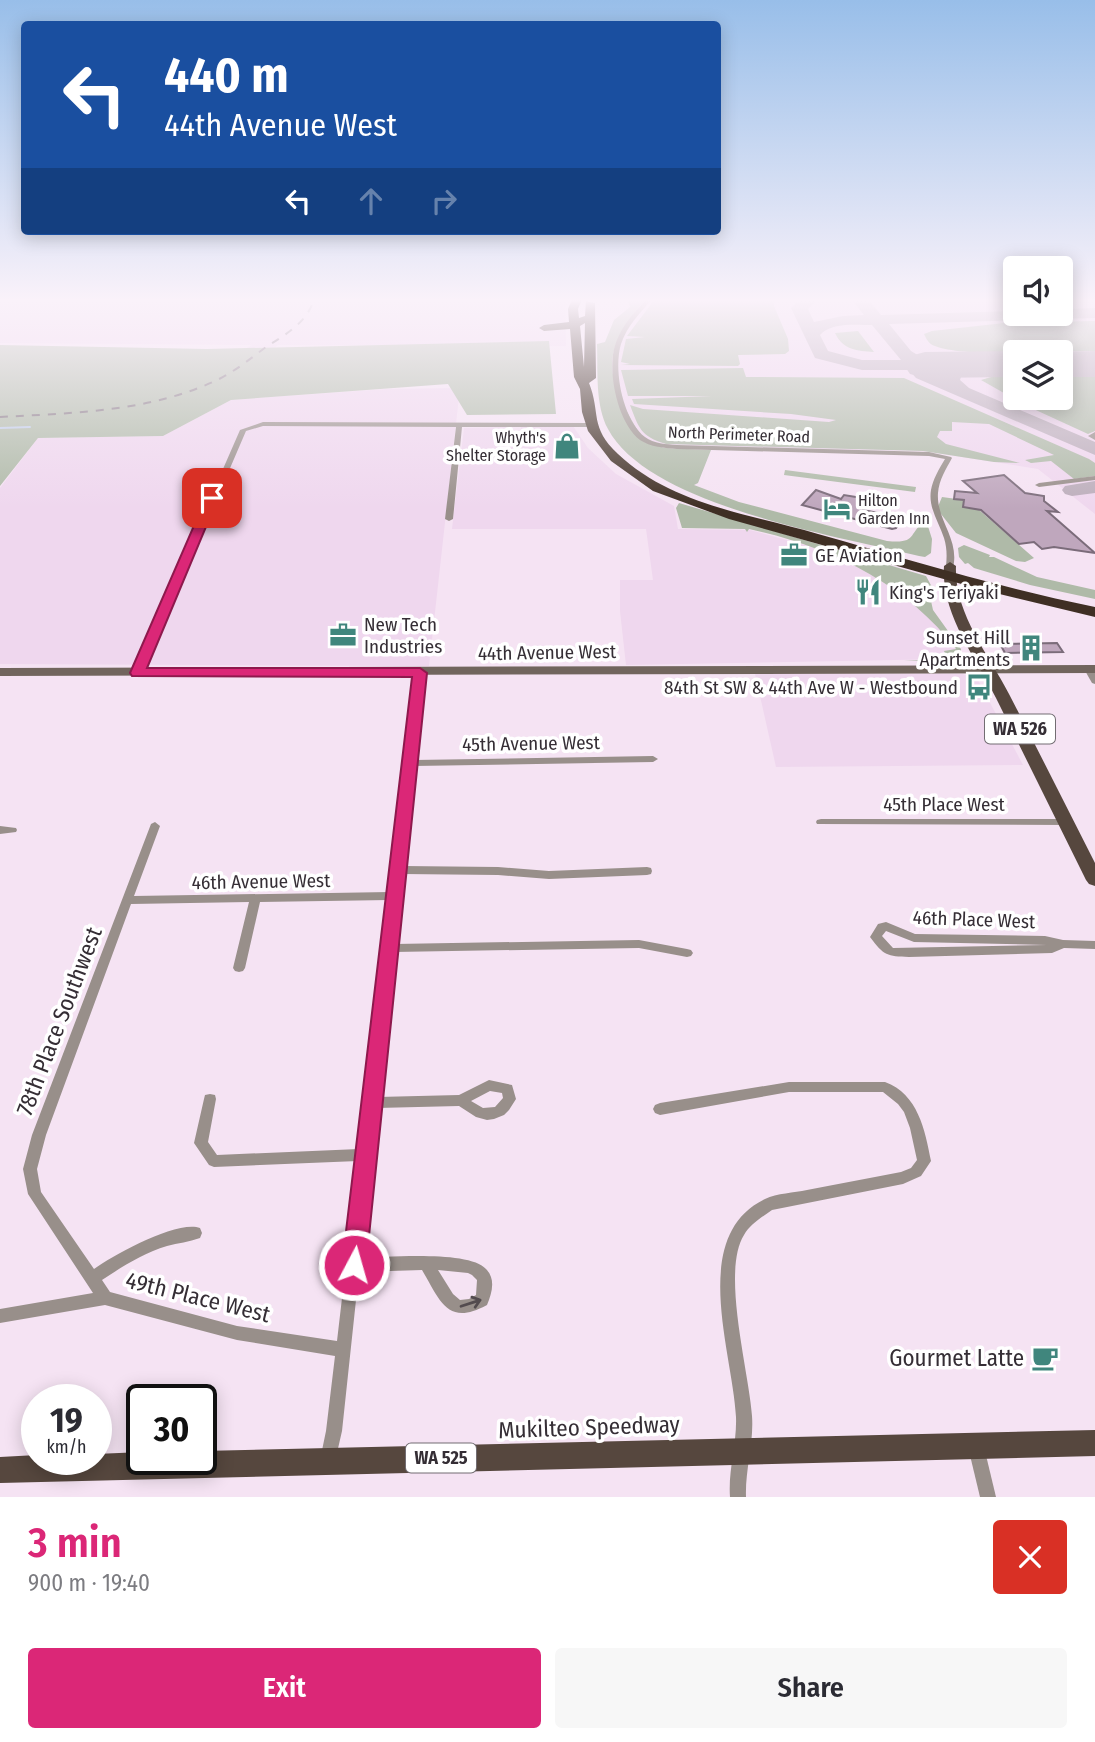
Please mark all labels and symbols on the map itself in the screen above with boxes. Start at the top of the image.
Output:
street label: North Perimeter Road [668,423,810,446]
place label: Whyth's Shelter Storage [446,428,546,465]
shop icon: Whyth's Shelter Storage [552,431,582,461]
pin [182,468,242,528]
place label: Hilton Garden Inn [858,491,930,528]
hotel icon: Hilton Garden Inn [822,494,852,524]
office icon: GE Aviation [779,540,809,570]
place label: GE Aviation [815,544,903,567]
restaurant icon: King's Teriyaki [853,577,883,607]
place label: King's Teriyaki [889,581,999,604]
place label: New Tech Industries [364,613,442,658]
office icon: New Tech Industries [328,620,358,650]
place label: Sunset Hill Apartments [920,626,1010,671]
building icon: Sunset Hill Apartments [1016,633,1046,663]
street label: 44th Avenue West [478,640,617,665]
bus stop icon: 84th St SW & 44th Ave W - Westbound [964,672,994,702]
place label: 84th St SW & 44th Ave W - Westbound [664,676,958,699]
road number: WA 526 [985,714,1055,744]
street label: 45th Avenue West [462,731,601,756]
street label: 45th Place West [883,793,1006,816]
street label: 46th Avenue West [192,869,331,894]
street label: 46th Place West [912,906,1036,933]
street label: 78th Place Southwest [10,922,108,1119]
position arrow [317,1228,391,1302]
street label: 49th Place West [123,1266,274,1329]
one-way arrow [459,1296,481,1308]
cafe icon: Gourmet Latte [1030,1343,1060,1373]
place label: Gourmet Latte [889,1344,1024,1372]
speed limit sign: 30 [126,1384,217,1475]
street label: Mukilteo Speedway [498,1410,681,1444]
road number: WA 525 [406,1443,476,1472]

